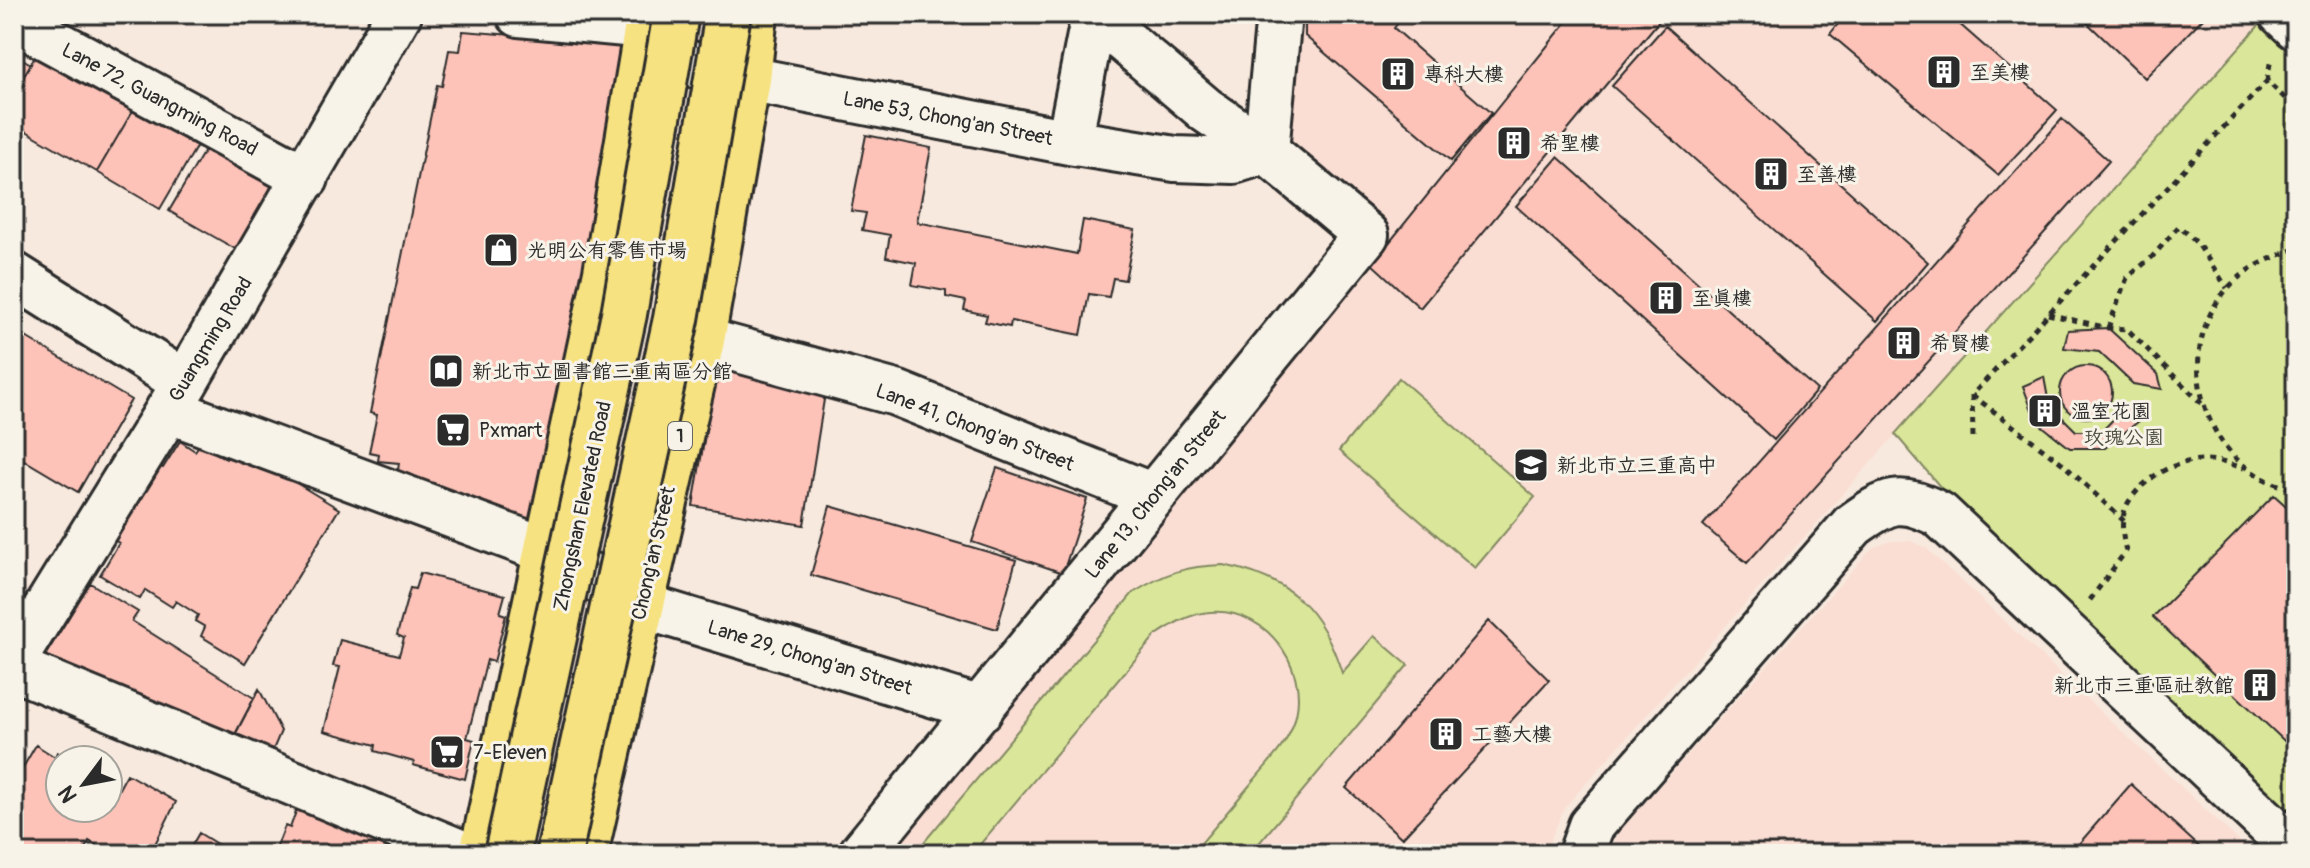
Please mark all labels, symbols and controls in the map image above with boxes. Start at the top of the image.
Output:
street label: Lane 72, Guangming Road [58,37,262,162]
building icon: 至美樓 [1925,53,1963,91]
building icon: 專科大樓 [1379,55,1417,93]
place label: 至美樓 [1970,60,2030,85]
place label: 專科大樓 [1424,62,1504,87]
street label: Lane 53, Chong'an Street [841,86,1056,151]
building icon: 希聖樓 [1495,124,1533,162]
place label: 希聖樓 [1540,131,1600,156]
building icon: 至善樓 [1752,155,1790,193]
place label: 至善樓 [1797,162,1857,187]
shop icon: 光明公有零售市場 [482,231,520,269]
place label: 光明公有零售市場 [527,238,687,263]
street label: Guangming Road [163,272,258,406]
building icon: 至真樓 [1647,279,1685,317]
place label: 至真樓 [1692,286,1752,311]
building icon: 希賢樓 [1885,324,1923,362]
place label: 希賢樓 [1930,331,1990,356]
library icon: 新北市立圖書館三重南區分館 [427,352,465,390]
place label: 新北市立圖書館三重南區分館 [472,359,732,384]
street label: Lane 41, Chong'an Street [872,378,1078,477]
building icon: 溫室花園 [2026,392,2064,430]
street label: Zhongshan Elevated Road [548,399,617,613]
place label: 溫室花園 [2071,399,2151,424]
street label: Lane 13, Chong'an Street [1080,404,1232,584]
supermarket icon: Pxmart [434,411,472,449]
place label: Pxmart [479,418,543,443]
road number: 1 [668,422,692,450]
park label: 玫瑰公園 [2084,425,2164,450]
school or university icon: 新北市立三重高中 [1512,446,1550,484]
place label: 新北市立三重高中 [1557,453,1717,478]
street label: Chong'an Street [626,483,681,622]
street label: Lane 29, Chong'an Street [705,614,916,701]
building icon: 新北市三重區社教館 [2241,666,2279,704]
place label: 新北市三重區社教館 [2054,673,2234,698]
building icon: 工藝大樓 [1427,715,1465,753]
place label: 工藝大樓 [1472,722,1552,747]
supermarket icon: 7-Eleven [428,733,466,771]
place label: 7-Eleven [473,740,547,765]
north arrow [44,744,124,824]
text: N [52,780,84,808]

